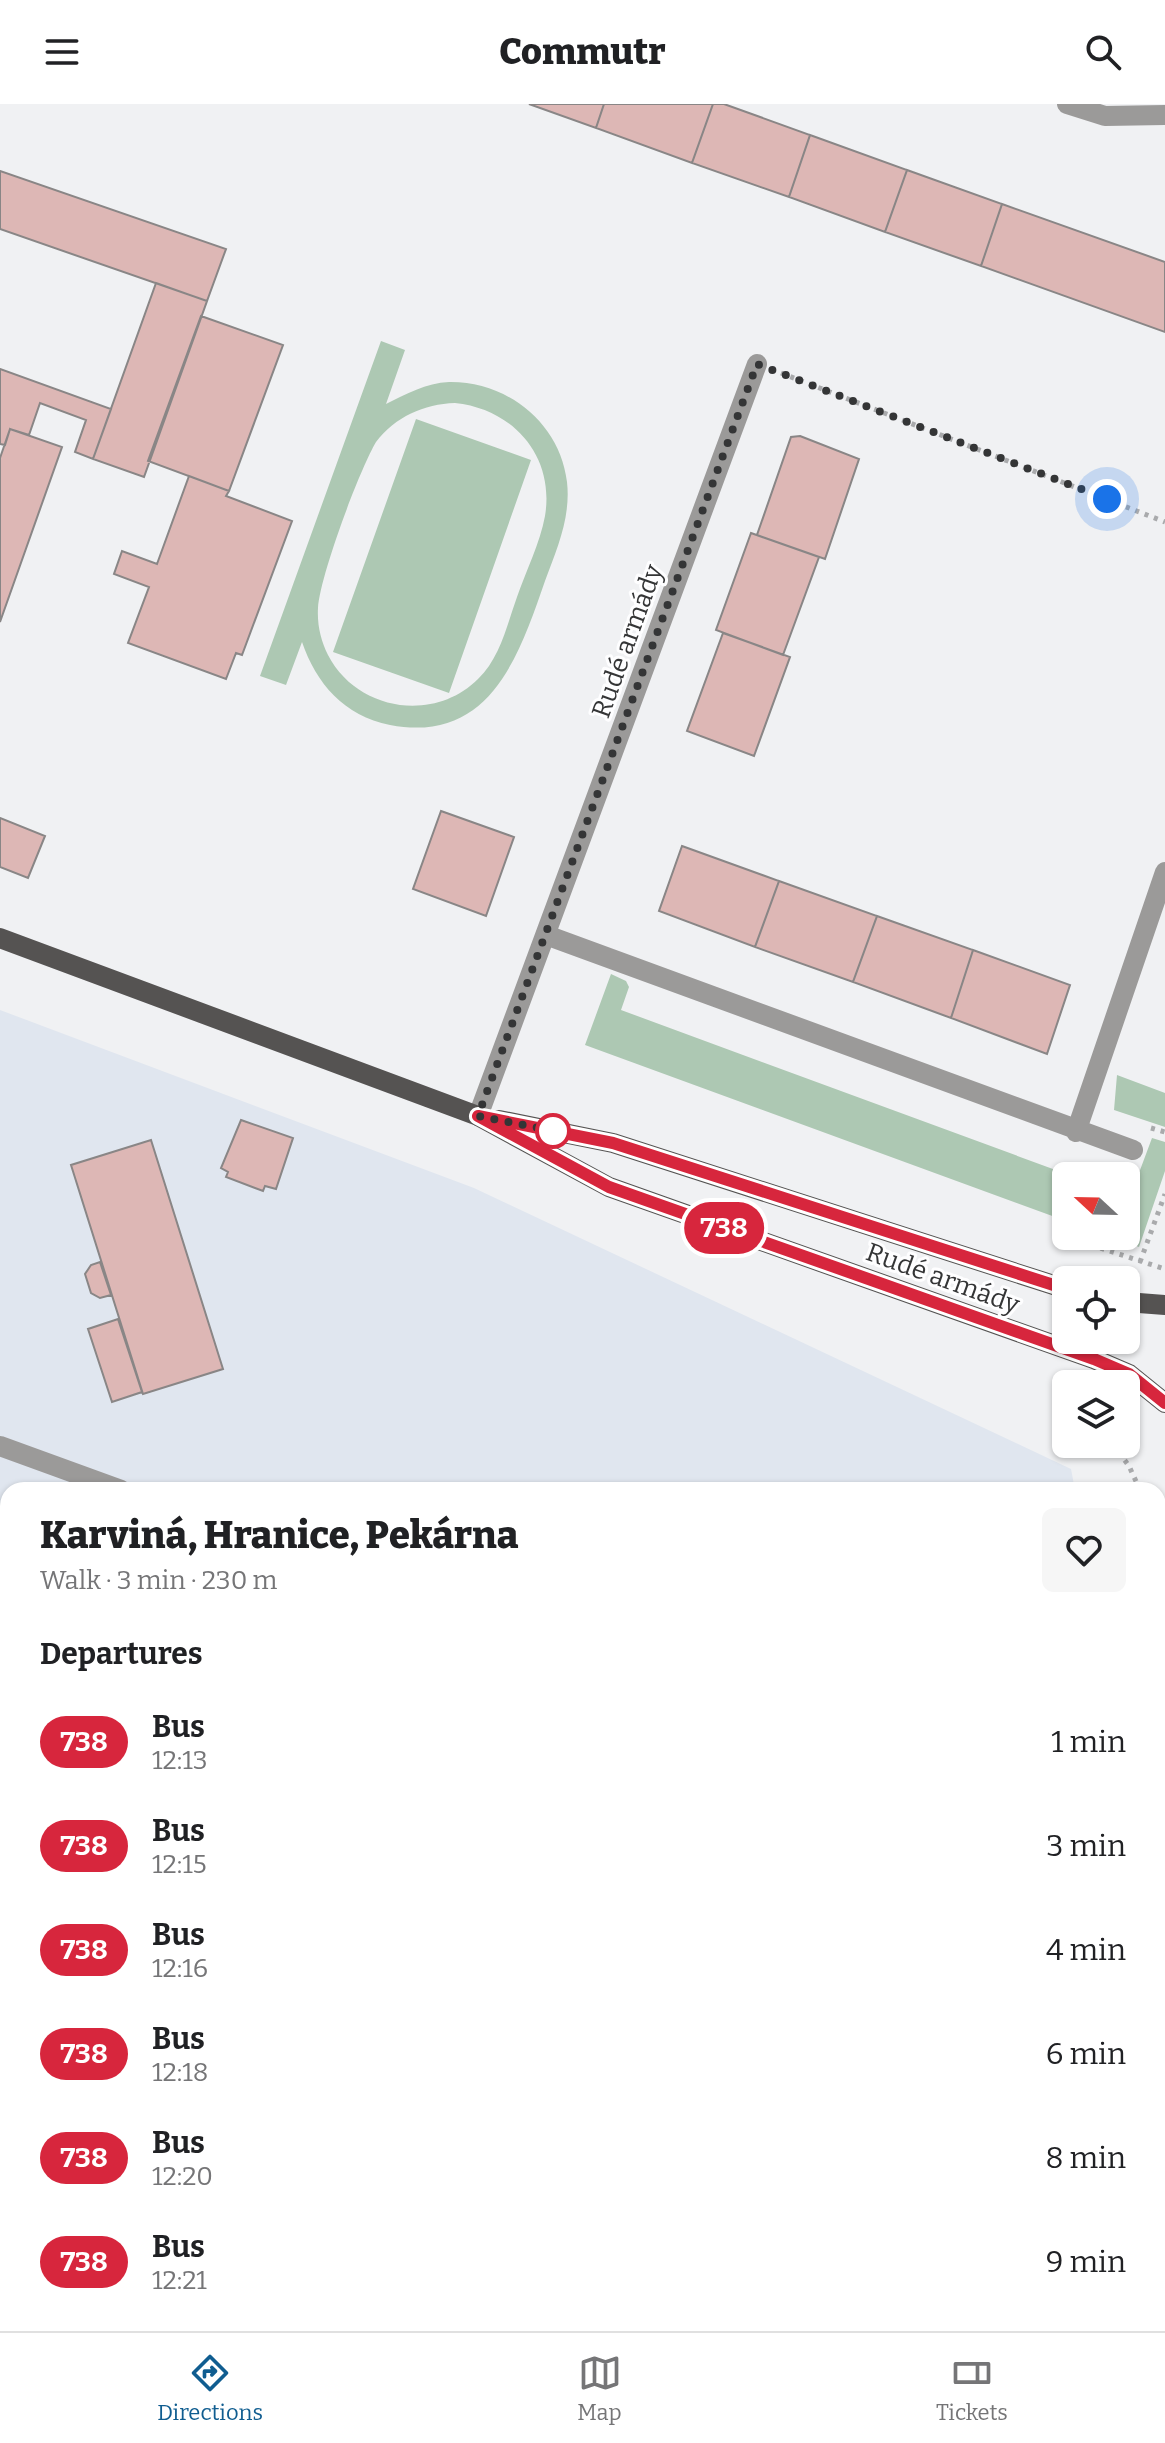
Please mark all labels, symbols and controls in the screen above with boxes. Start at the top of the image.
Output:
icon: menu [40,30,84,74]
text: Commutr [499,30,666,74]
icon: search [1081,30,1125,74]
your location [1087,479,1127,519]
street label: Rudé armády [585,560,670,722]
unlabelled marker [536,1114,570,1148]
north arrow [1052,1162,1140,1250]
map controls [1052,1162,1140,1458]
line badge: 738 [678,1202,770,1254]
text: 738 [700,1211,748,1244]
street label: Rudé armády [862,1236,1024,1321]
button: locate [1052,1266,1140,1354]
button: layers [1052,1370,1140,1458]
button: heart [1042,1508,1126,1592]
text: Karviná, Hranice, Pekárna [40,1512,518,1558]
text: Walk · 3 min · 230 m [40,1565,277,1596]
text: Departures [40,1636,203,1672]
text: Bus [152,1709,205,1745]
text: 1 min [1051,1724,1126,1760]
text: 738 [60,1725,108,1758]
text: 12:13 [152,1745,208,1776]
text: Bus [152,1813,205,1849]
text: 3 min [1046,1828,1126,1864]
text: 738 [60,1829,108,1862]
text: 12:15 [152,1849,207,1880]
text: Bus [152,1917,205,1953]
text: 4 min [1046,1932,1126,1968]
text: 738 [60,1933,108,1966]
text: 12:16 [152,1953,208,1984]
text: Bus [152,2021,205,2057]
text: 6 min [1046,2036,1126,2072]
text: 738 [60,2037,108,2070]
text: 12:18 [152,2057,208,2088]
text: Bus [152,2125,205,2161]
text: 8 min [1045,2140,1126,2176]
text: 738 [60,2141,108,2174]
text: 12:20 [152,2161,213,2192]
text: Bus [152,2229,205,2265]
text: 9 min [1046,2244,1126,2280]
text: 738 [60,2245,108,2278]
text: 12:21 [152,2265,207,2296]
tab: Directions [157,2351,263,2426]
tab: Map [577,2351,622,2426]
tab: Tickets [936,2351,1008,2426]

